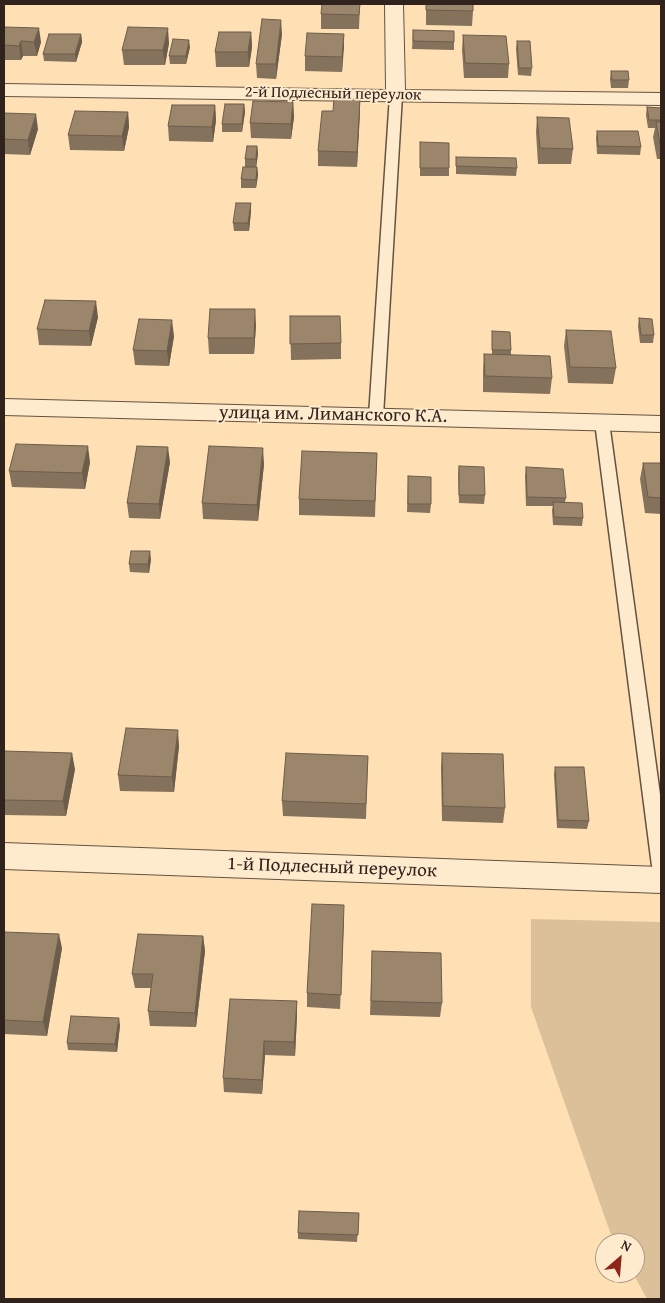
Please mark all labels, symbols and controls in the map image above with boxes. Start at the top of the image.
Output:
street label: 2-й Подлесный переулок [245,83,421,105]
street label: улица им. Лиманского К.А. [219,402,447,428]
street label: 1-й Подлесный переулок [227,853,437,883]
north arrow [595,1233,645,1283]
text: N [618,1234,635,1257]

